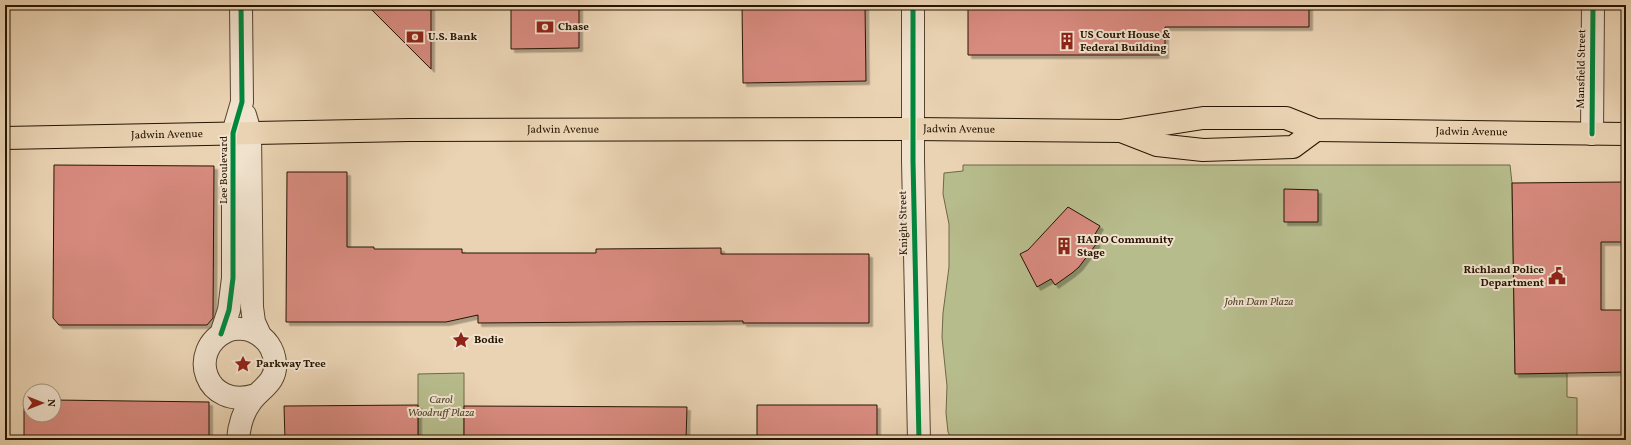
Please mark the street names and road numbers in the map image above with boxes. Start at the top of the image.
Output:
street label: Mansfield Street [1574,29,1590,109]
street label: Jadwin Avenue [527,122,599,137]
street label: Jadwin Avenue [923,122,995,137]
street label: Jadwin Avenue [1435,124,1508,140]
street label: Jadwin Avenue [131,127,203,143]
street label: Lee Boulevard [217,136,232,204]
street label: Knight Street [896,191,912,255]

